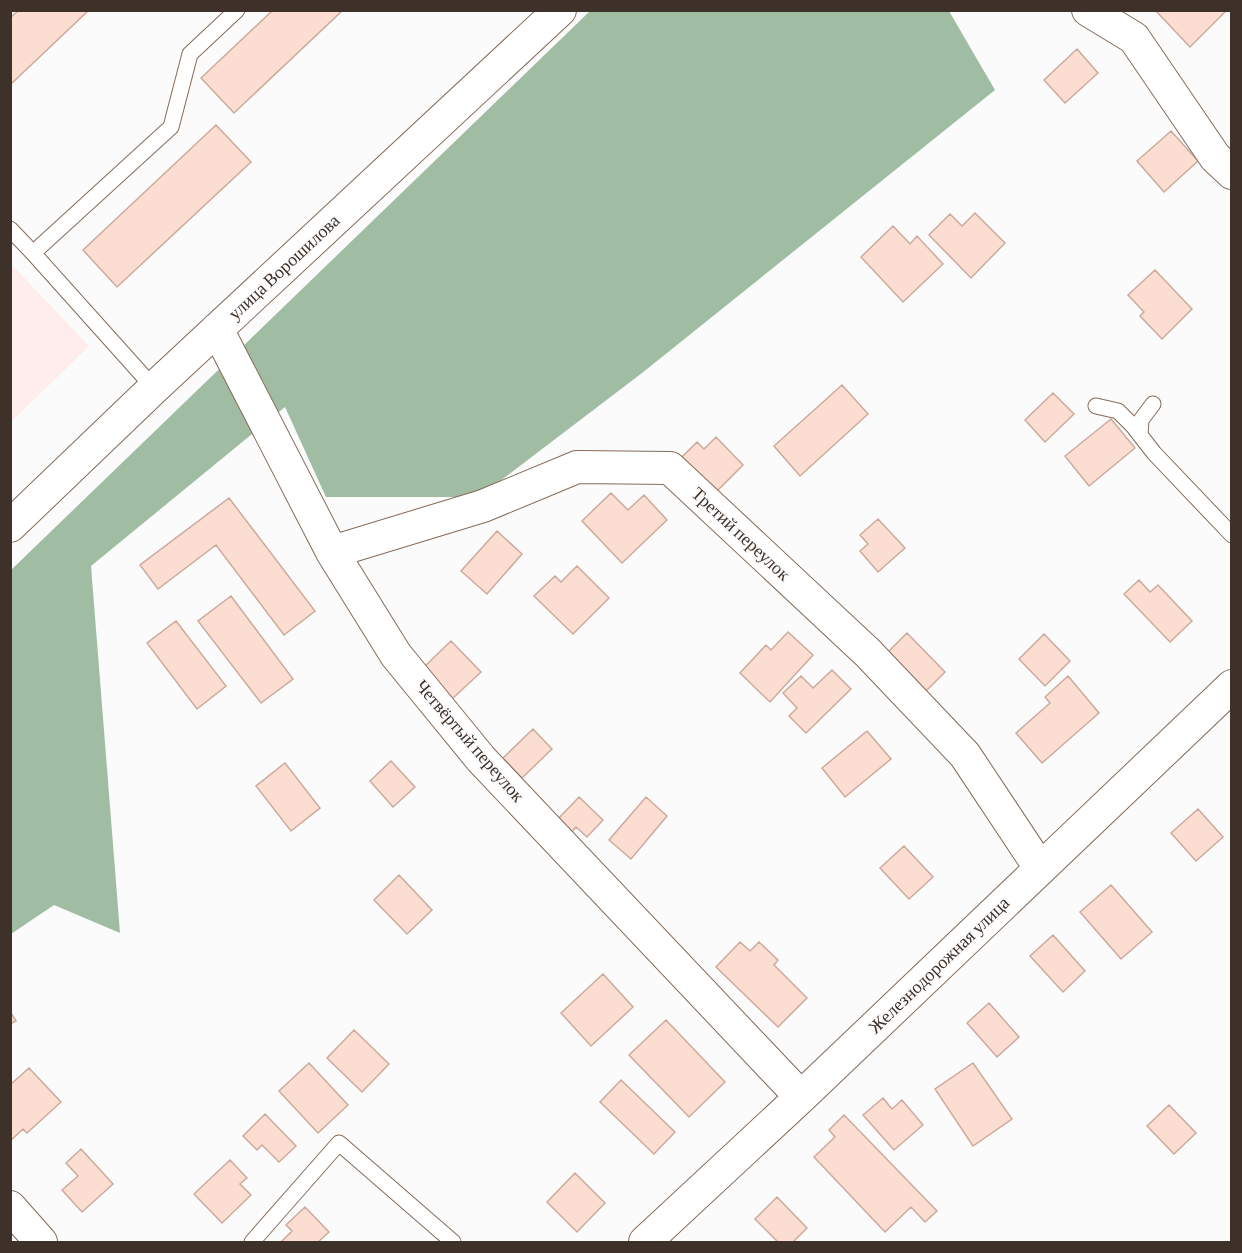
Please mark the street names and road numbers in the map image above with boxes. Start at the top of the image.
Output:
street label: улица Ворошилова [224,210,344,324]
street label: Третий переулок [688,483,794,585]
street label: Четвёртый переулок [412,676,529,806]
street label: Железнодорожная улица [865,893,1013,1037]

